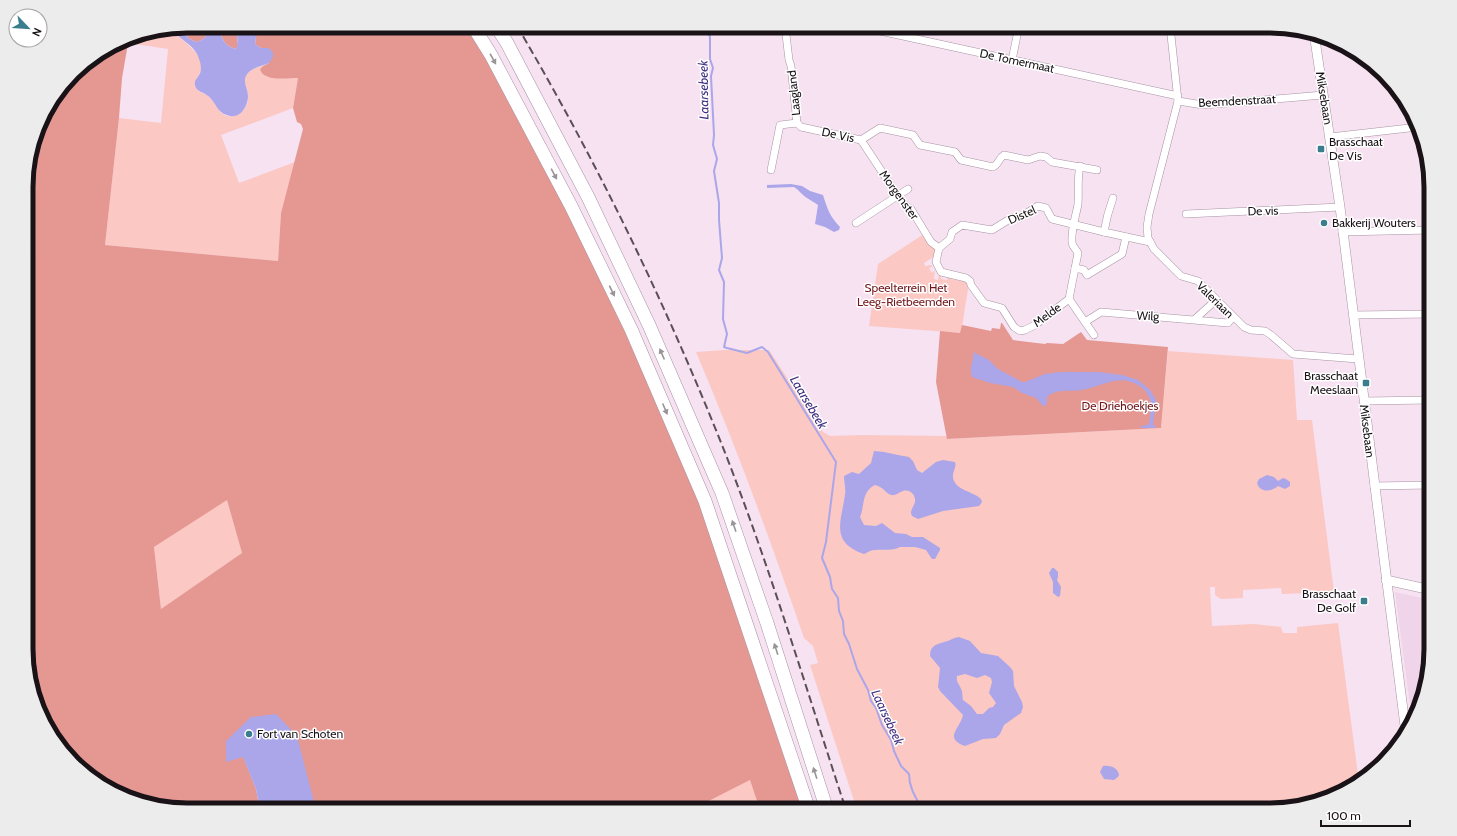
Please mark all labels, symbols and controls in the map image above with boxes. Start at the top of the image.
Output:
north arrow [8,8,48,48]
text: N [29,26,45,39]
street label: De Tomermaat [978,45,1056,76]
one-way arrow [490,53,497,65]
water label: Laarsebeek [694,60,712,120]
street label: Laagland [784,70,803,116]
street label: Miksebaan [1313,70,1336,126]
street label: Beemdenstraat [1198,91,1276,110]
street label: De Vis [820,124,856,145]
place label: Brasschaat De Vis [1329,134,1383,163]
marker: Brasschaat De Vis [1316,144,1326,154]
street label: Morgenster [876,167,923,223]
one-way arrow [551,168,557,180]
street label: Distel [1005,202,1038,227]
street label: De vis [1247,202,1279,219]
place label: Bakkerij Wouters [1332,215,1416,230]
marker: Bakkerij Wouters [1319,218,1329,228]
street label: Valeriaan [1194,278,1237,321]
park label: Speelterrein Het Leeg-Rietbeemden [857,280,955,309]
one-way arrow [609,285,615,296]
street label: Melde [1030,299,1064,330]
street label: Wilg [1136,307,1161,324]
one-way arrow [659,349,665,360]
place label: Brasschaat Meeslaan [1304,368,1358,397]
water label: Laarsebeek [787,372,831,432]
marker: Brasschaat Meeslaan [1361,378,1371,388]
park label: De Driehoekjes [1082,398,1158,413]
one-way arrow [662,403,668,415]
street label: Miksebaan [1357,403,1378,459]
one-way arrow [730,519,736,531]
place label: Brasschaat De Golf [1302,586,1356,615]
marker: Brasschaat De Golf [1359,596,1369,606]
one-way arrow [772,643,778,655]
water label: Laarsebeek [868,687,908,748]
place label: Fort van Schoten [257,726,344,741]
marker: Fort van Schoten [244,729,254,739]
one-way arrow [812,766,818,778]
scale bar [1321,802,1410,828]
text: 100 m [1327,808,1361,823]

